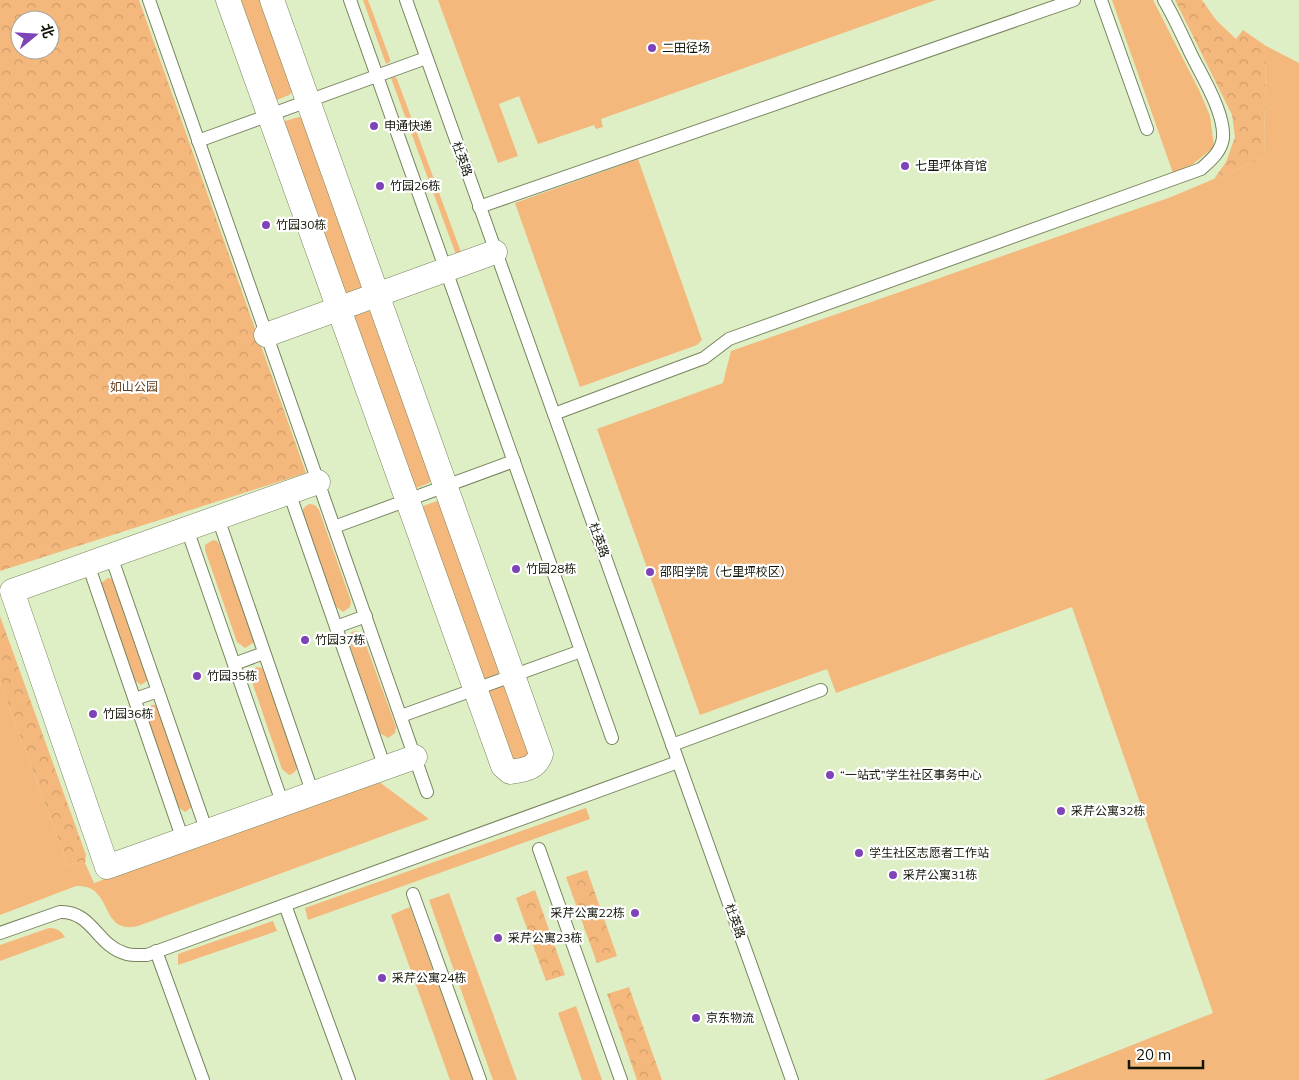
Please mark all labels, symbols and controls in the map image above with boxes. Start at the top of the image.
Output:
north arrow [10,10,60,60]
text: 北 [37,22,58,40]
place label: 二田径场 [662,40,710,55]
marker: 二田径场 [646,42,658,54]
place label: 申通快递 [384,118,432,133]
marker: 申通快递 [368,120,380,132]
street label: 杜英路 [449,139,476,178]
place label: 七里坪体育馆 [915,158,987,173]
marker: 七里坪体育馆 [899,160,911,172]
place label: 竹园26栋 [390,178,440,193]
marker: 竹园26栋 [374,180,386,192]
place label: 竹园30栋 [276,217,326,232]
marker: 竹园30栋 [260,219,272,231]
park label: 如山公园 [110,379,158,394]
street label: 杜英路 [586,520,613,559]
place label: 竹园28栋 [526,561,576,576]
marker: 竹园28栋 [510,563,522,575]
place label: 邵阳学院（七里坪校区） [660,564,792,579]
marker: 邵阳学院（七里坪校区） [644,566,656,578]
place label: 竹园37栋 [315,632,365,647]
marker: 竹园37栋 [299,634,311,646]
place label: 竹园35栋 [207,668,257,683]
marker: 竹园35栋 [191,670,203,682]
place label: 竹园36栋 [103,706,153,721]
marker: 竹园36栋 [87,708,99,720]
place label: “一站式”学生社区事务中心 [840,767,982,782]
marker: “一站式”学生社区事务中心 [824,769,836,781]
place label: 采芹公寓32栋 [1071,803,1145,818]
marker: 采芹公寓32栋 [1055,805,1067,817]
place label: 学生社区志愿者工作站 [869,845,989,860]
marker: 学生社区志愿者工作站 [853,847,865,859]
place label: 采芹公寓31栋 [903,867,977,882]
marker: 采芹公寓31栋 [887,869,899,881]
street label: 杜英路 [722,901,749,940]
place label: 采芹公寓22栋 [551,905,625,920]
marker: 采芹公寓22栋 [629,907,641,919]
place label: 采芹公寓23栋 [508,930,582,945]
marker: 采芹公寓23栋 [492,932,504,944]
place label: 采芹公寓24栋 [392,970,466,985]
marker: 采芹公寓24栋 [376,972,388,984]
place label: 京东物流 [706,1010,754,1025]
marker: 京东物流 [690,1012,702,1024]
scale bar [1129,1038,1203,1070]
text: 20 m [1136,1045,1171,1064]

